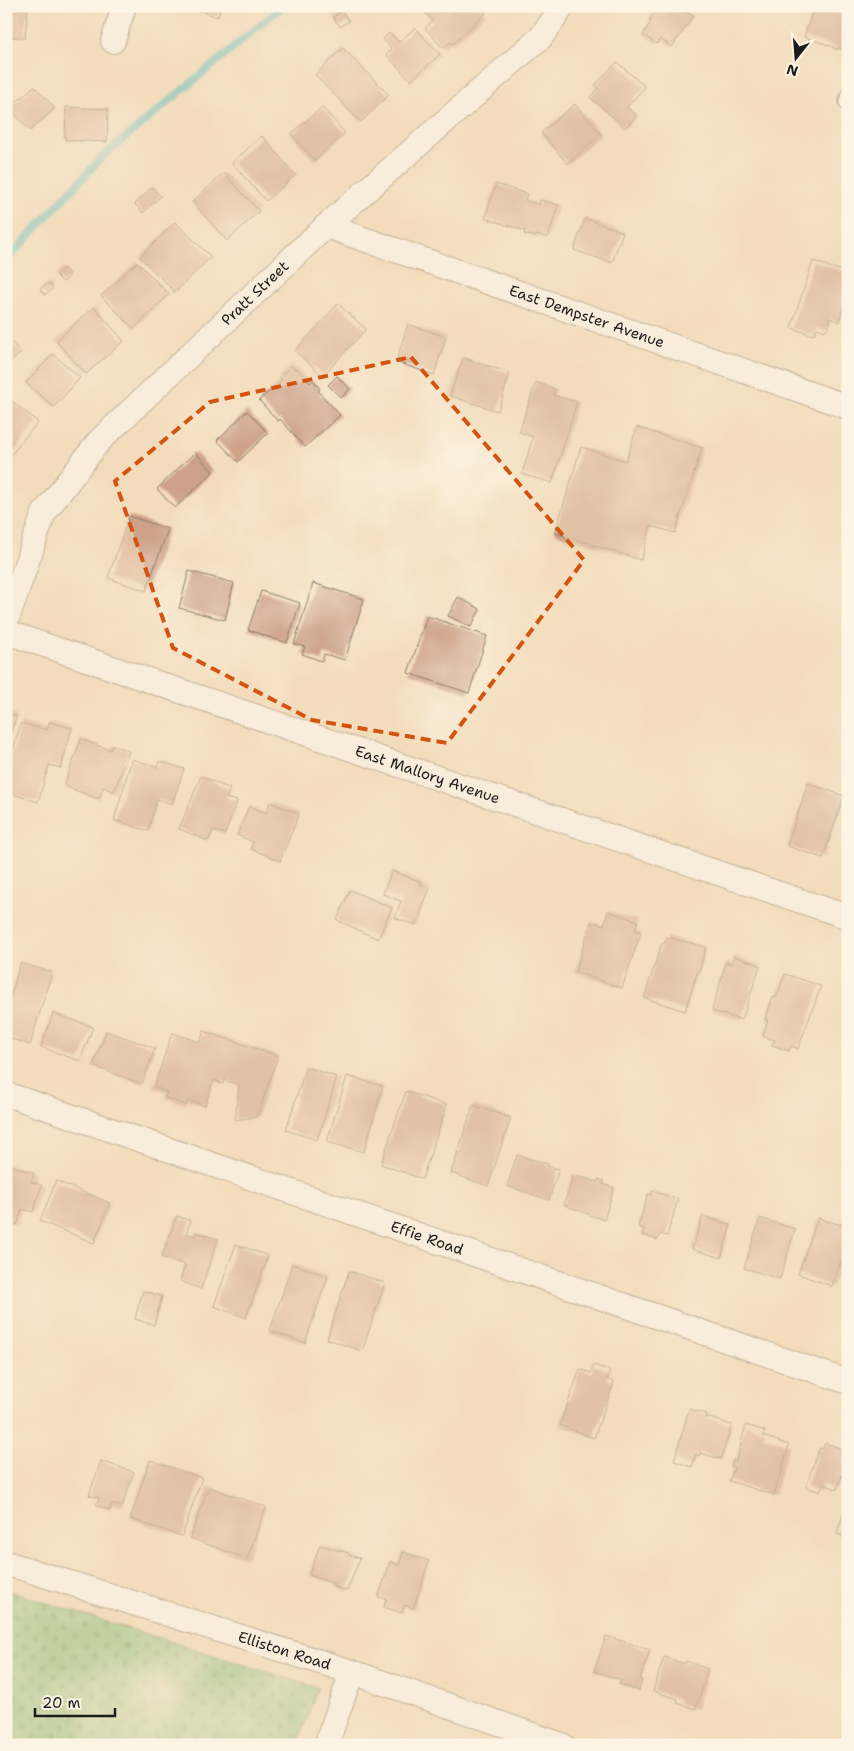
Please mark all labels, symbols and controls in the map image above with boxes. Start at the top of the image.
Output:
north arrow [772,32,822,82]
text: N [784,60,800,81]
street label: Pratt Street [217,256,293,330]
street label: East Dempster Avenue [506,280,667,353]
street label: East Mallory Avenue [352,741,503,809]
street label: Effie Road [388,1216,467,1260]
street label: Elliston Road [236,1627,334,1675]
scale bar [35,1686,115,1718]
text: 20 m [42,1693,81,1713]

